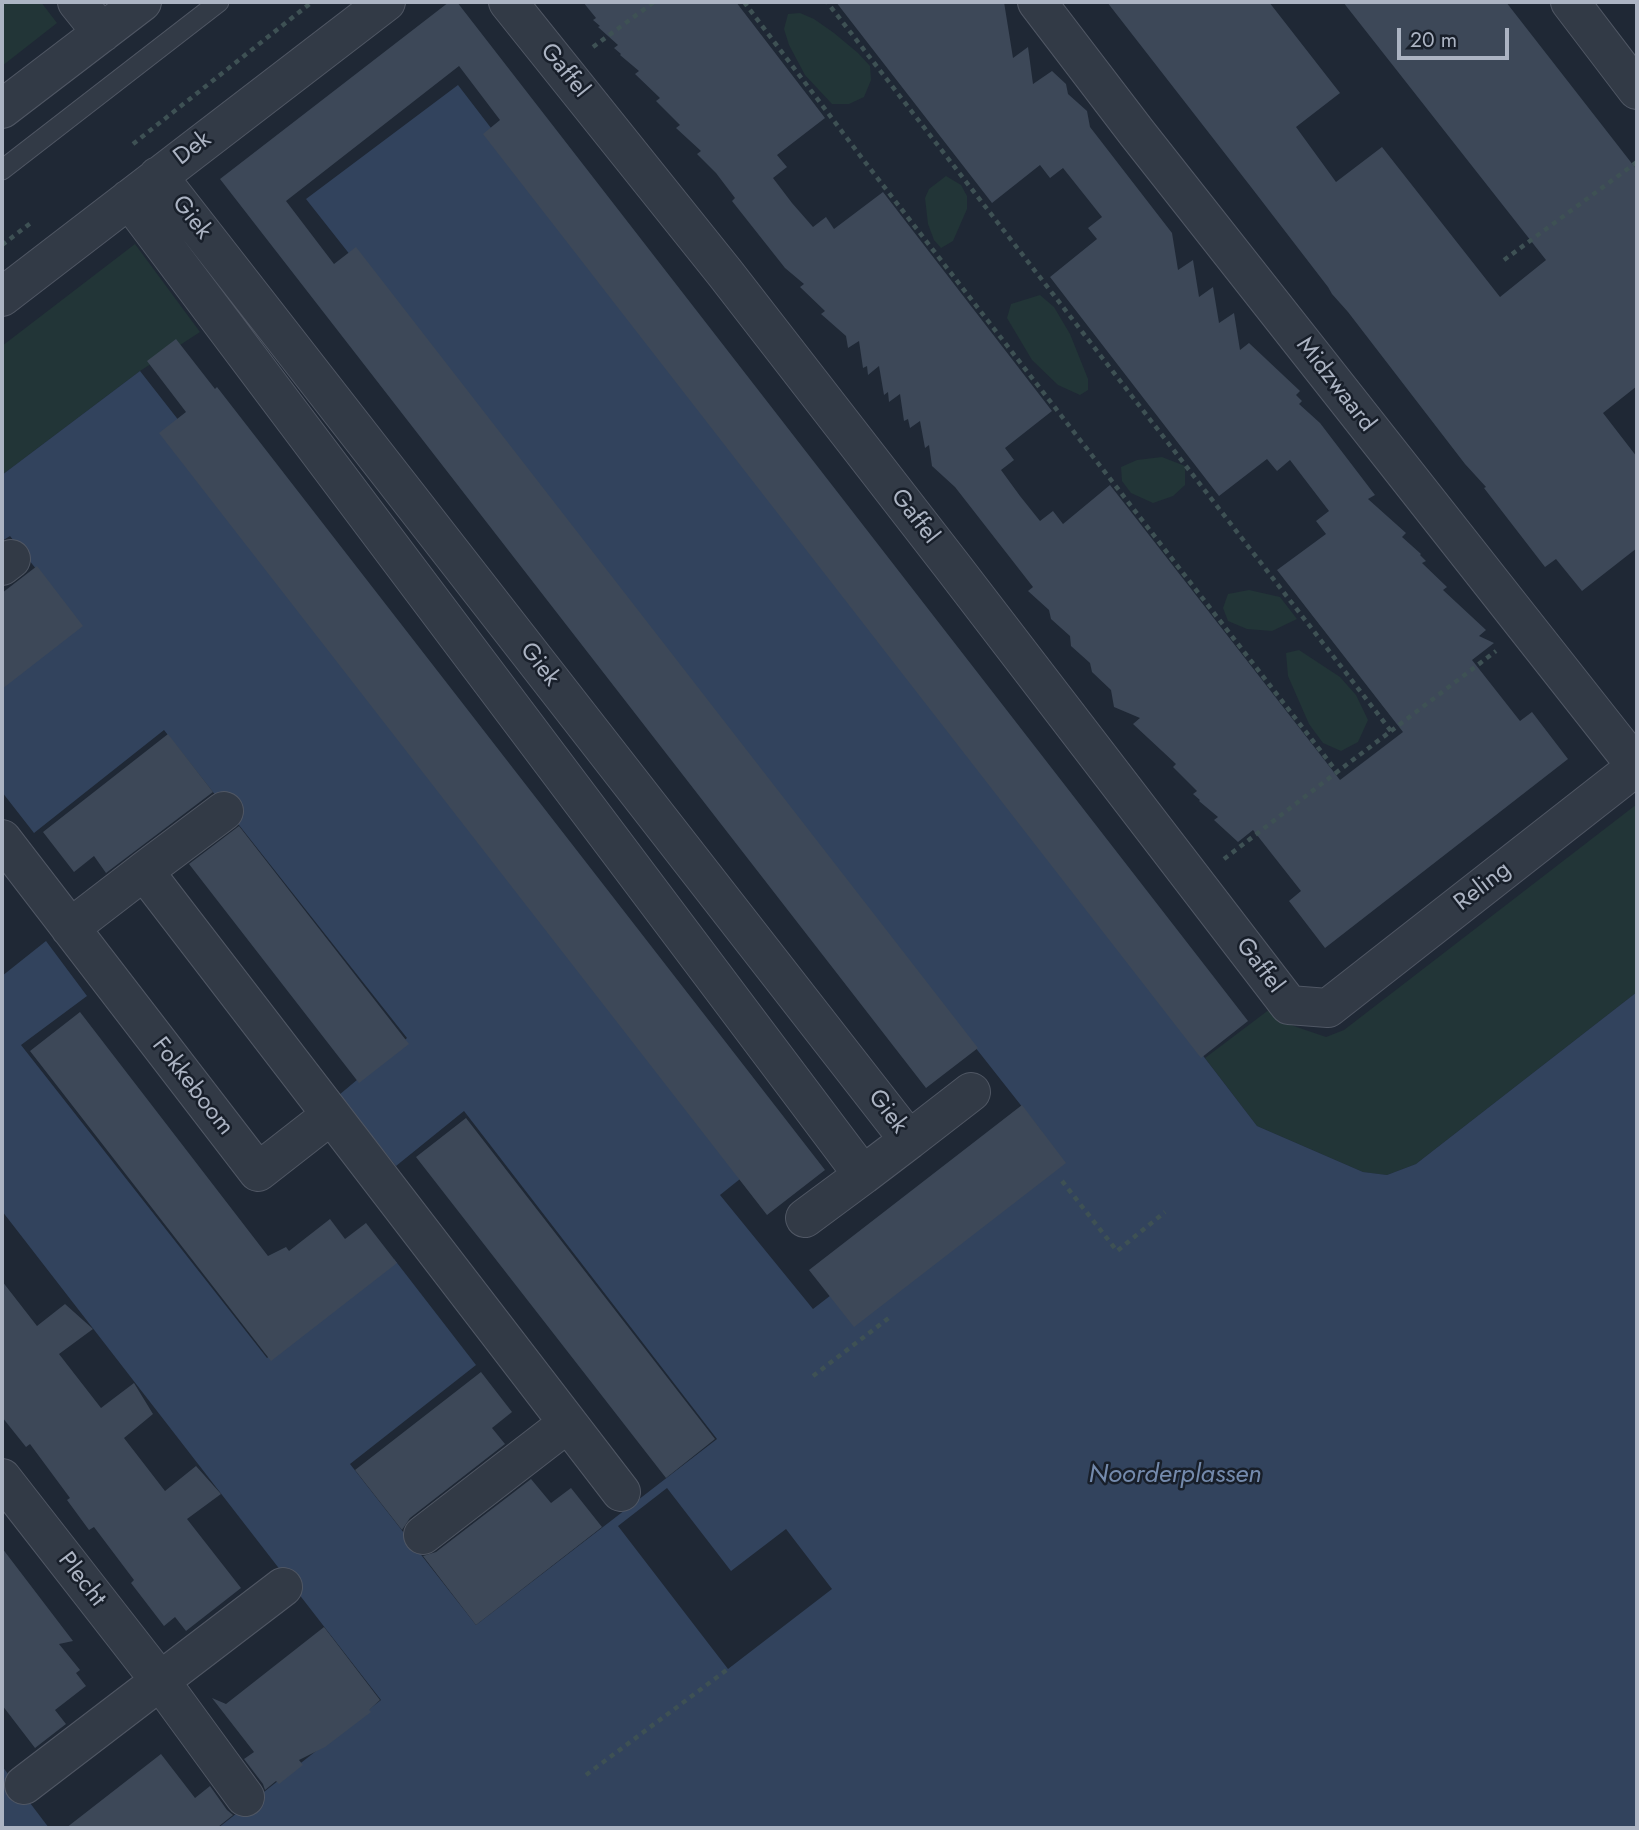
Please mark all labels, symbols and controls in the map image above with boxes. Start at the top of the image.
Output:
scale bar [1401,14,1513,58]
text: 20 m [1410,25,1457,55]
street label: Gaffel [533,38,595,104]
street label: Dek [169,126,217,172]
street label: Giek [165,190,217,246]
street label: Midzwaard [1289,332,1381,438]
street label: Gaffel [884,484,944,550]
street label: Giek [513,637,565,693]
street label: Reling [1449,856,1517,918]
street label: Gaffel [1229,933,1289,999]
street label: Fokkeboom [145,1032,239,1142]
street label: Giek [861,1084,913,1140]
water label: Noorderplassen [1089,1460,1261,1492]
street label: Plecht [51,1547,111,1613]

